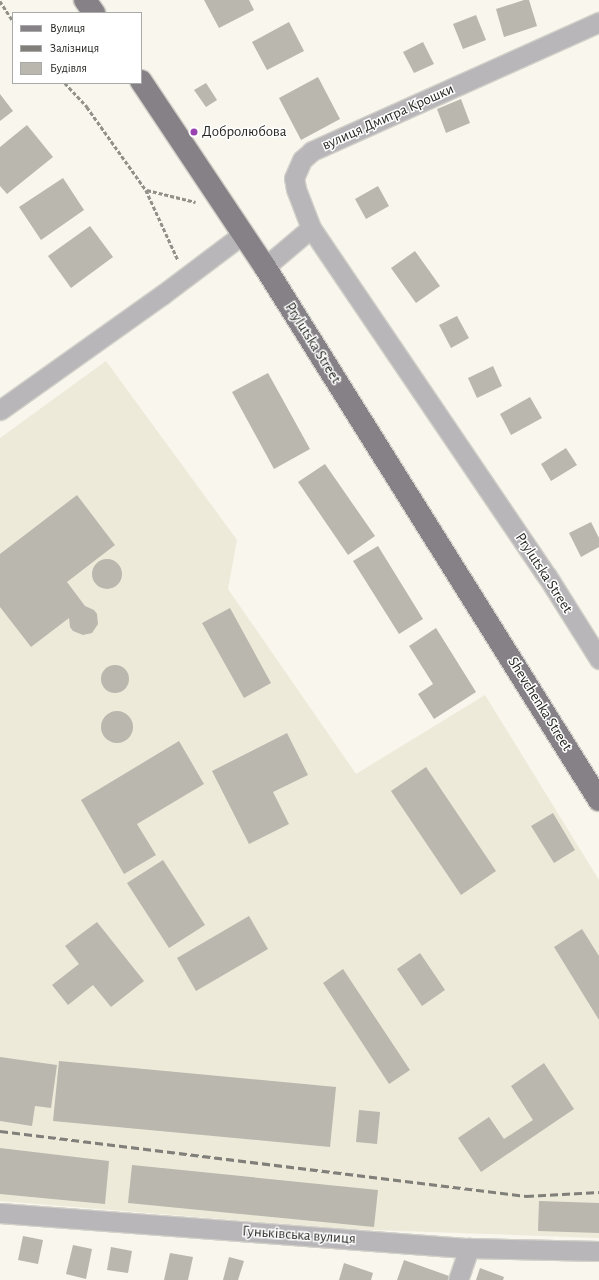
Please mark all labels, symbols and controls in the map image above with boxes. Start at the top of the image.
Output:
legend [12,12,142,84]
text: Вулиця [50,22,85,34]
text: Залізниця [50,42,99,54]
text: Будівля [50,62,87,74]
street label: вулиця Дмитра Крошки [319,80,457,154]
place label: Добролюбова [202,123,287,141]
marker: Добролюбова [189,127,199,137]
street label: Prylutska Street [281,299,345,387]
street label: Prylutska Street [511,530,577,616]
street label: Shevchenka Street [504,654,576,754]
street label: Гуньківська вулиця [242,1222,356,1248]

